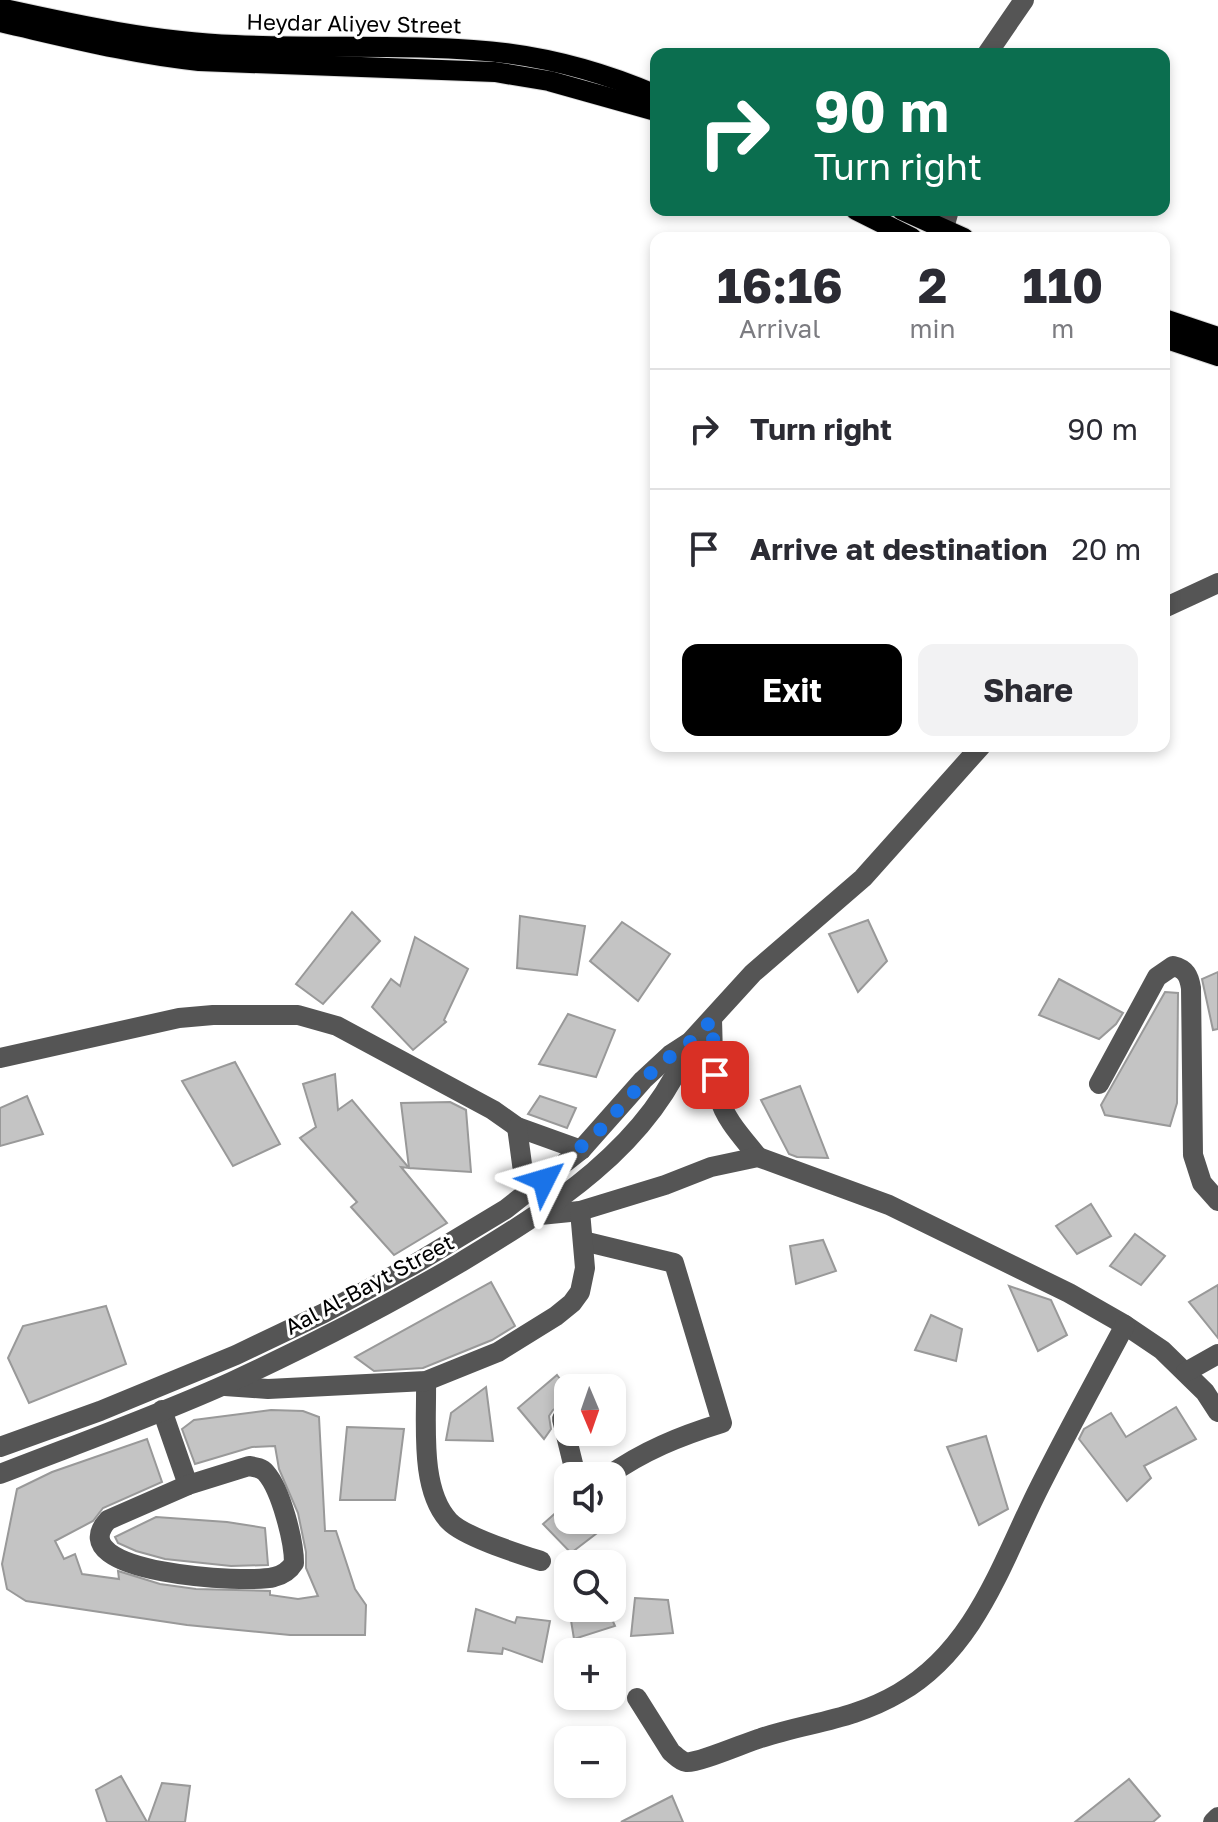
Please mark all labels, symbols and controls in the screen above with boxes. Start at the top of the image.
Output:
street label: Heydar Aliyev Street [246,8,462,38]
text: 90 m [814,77,949,144]
icon: right [682,80,786,184]
text: Turn right [814,145,982,188]
text: 16:16 [717,256,843,314]
text: 2 [918,256,947,314]
text: 110 [1022,256,1103,314]
text: Arrival [739,313,821,344]
text: min [910,313,956,344]
text: m [1051,313,1074,344]
icon: right [682,407,726,451]
text: Turn right [750,411,892,447]
text: 90 m [1067,411,1138,447]
icon: arrive [682,527,726,571]
text: Arrive at destination [750,531,1047,567]
text: 20 m [1071,531,1141,567]
button: Exit [682,644,902,736]
button: Share [918,644,1138,736]
pin [681,1041,749,1109]
icon: arrive [693,1053,737,1097]
position arrow [502,1138,586,1222]
street label: Aal Al-Bayt Street [280,1228,458,1340]
north arrow [554,1374,626,1446]
map controls [554,1374,626,1798]
button: sound [554,1462,626,1534]
button: search [554,1550,626,1622]
button: + [554,1638,626,1710]
button: − [554,1726,626,1798]

